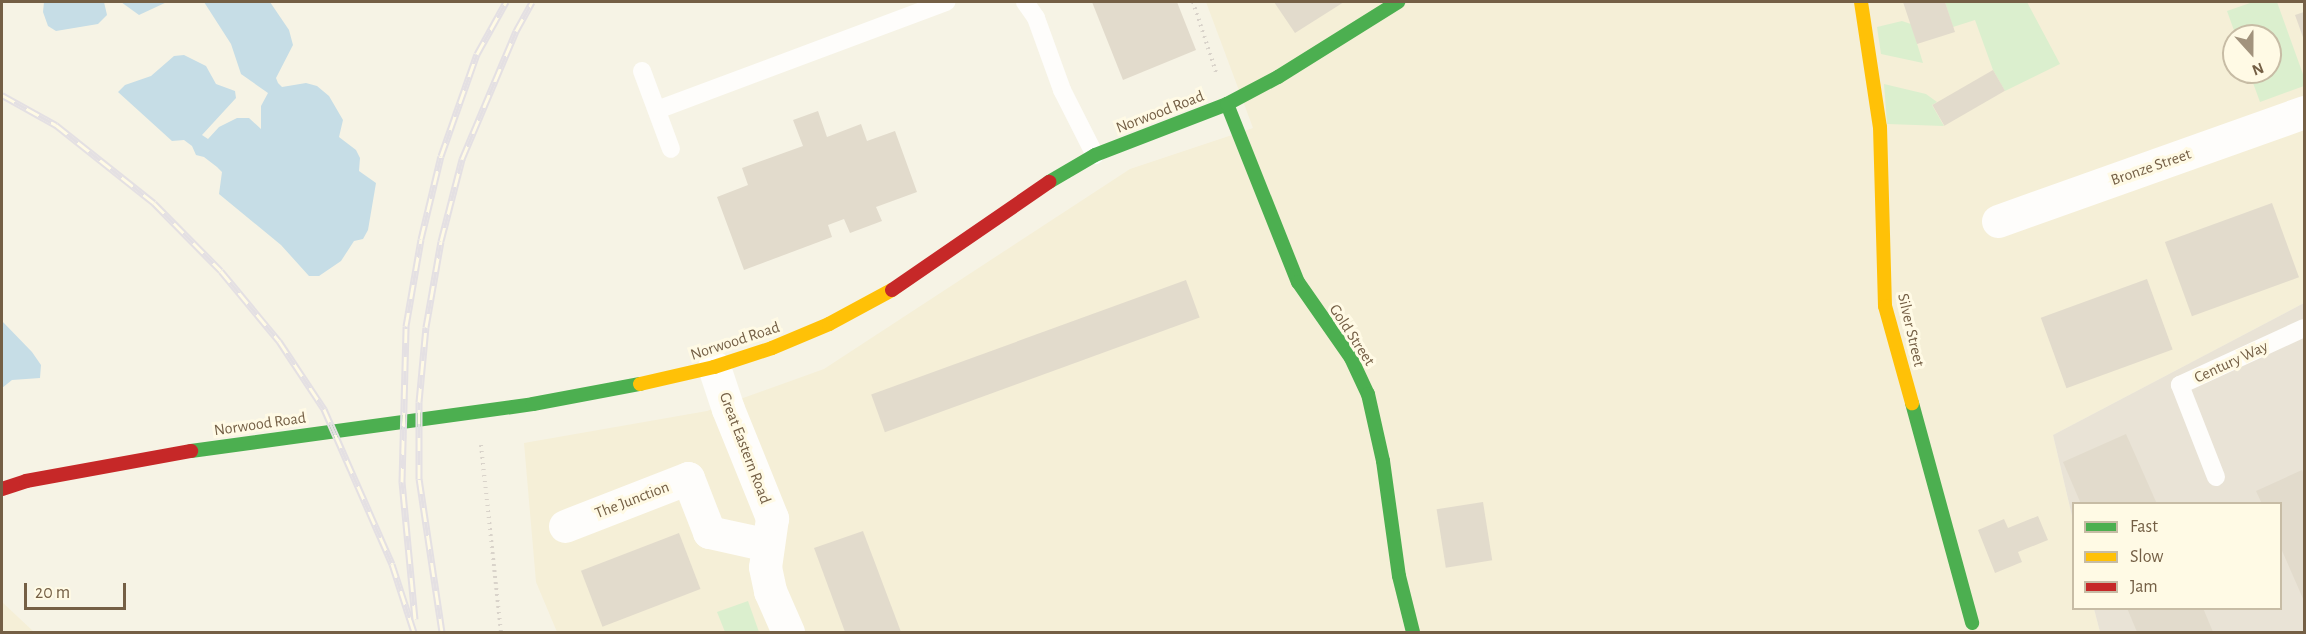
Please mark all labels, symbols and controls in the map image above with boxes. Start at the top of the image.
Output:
north arrow [2222,24,2282,84]
text: N [2250,59,2266,78]
street label: Norwood Road [1113,86,1207,138]
street label: Bronze Street [2108,144,2194,190]
street label: Silver Street [1893,291,1929,369]
street label: Gold Street [1325,301,1379,369]
street label: Norwood Road [688,318,782,364]
street label: Century Way [2191,337,2271,387]
street label: Great Eastern Road [715,390,775,506]
street label: Norwood Road [213,408,307,440]
street label: The Junction [592,477,672,523]
legend [2072,502,2282,610]
text: Fast [2130,518,2158,536]
text: Slow [2130,548,2163,566]
scale bar [27,571,129,609]
text: Jam [2130,578,2158,596]
text: 20 m [35,584,70,602]

